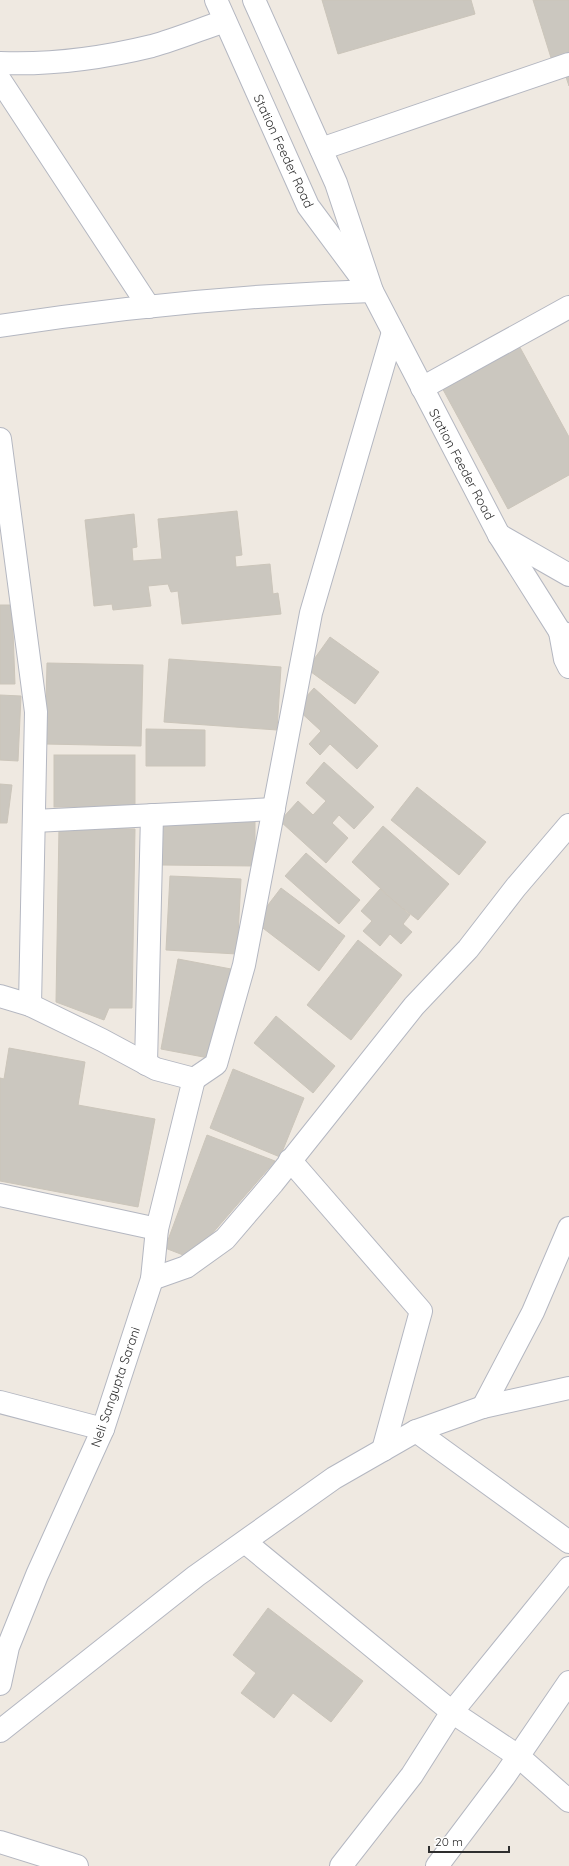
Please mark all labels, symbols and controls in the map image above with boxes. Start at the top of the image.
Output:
street label: Station Feeder Road [251,92,317,210]
street label: Station Feeder Road [426,406,498,522]
street label: Neli Sangupta Sarani [87,1325,143,1449]
scale bar [429,1828,509,1854]
text: 20 m [435,1834,463,1849]

